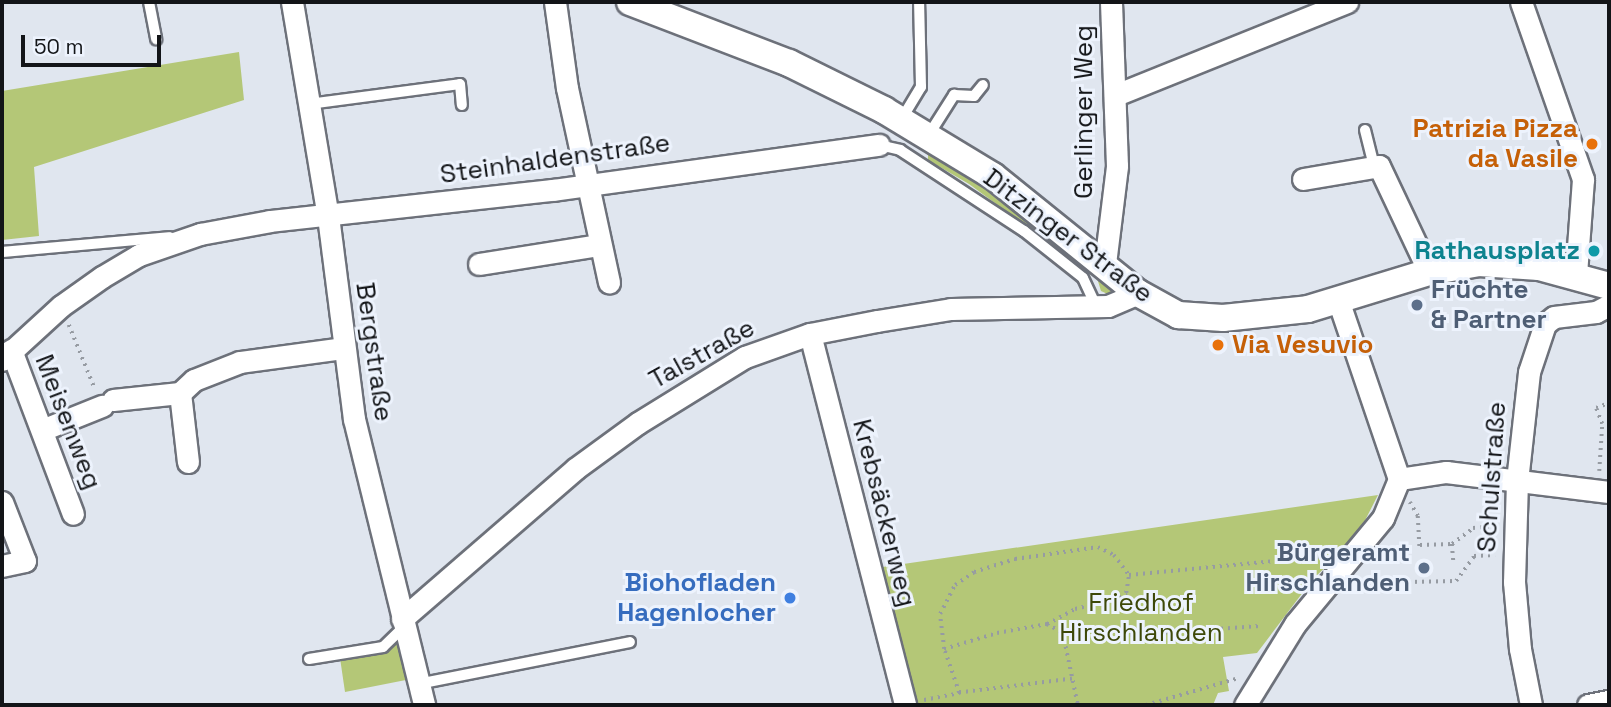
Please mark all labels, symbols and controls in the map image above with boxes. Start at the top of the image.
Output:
scale bar [24,21,164,65]
street label: Gerlinger Weg [1068,25,1100,199]
text: 50 m [34,33,84,60]
place label: Patrizia Pizza da Vasile [1413,113,1578,174]
street label: Steinhaldenstraße [438,127,672,191]
marker: Patrizia Pizza da Vasile [1584,136,1600,152]
street label: Ditzinger Straße [977,162,1159,310]
place label: Rathausplatz [1414,235,1580,267]
marker: Rathausplatz [1586,243,1602,259]
place label: Früchte & Partner [1431,274,1547,336]
street label: Bergstraße [349,281,399,423]
marker: Früchte & Partner [1409,297,1425,313]
street label: Talstraße [644,312,760,396]
place label: Via Vesuvio [1232,329,1374,361]
marker: Via Vesuvio [1210,337,1226,353]
street label: Meisenweg [28,350,108,494]
street label: Schulstraße [1471,401,1513,553]
street label: Krebsäckerweg [846,416,922,610]
place label: Bürgeramt Hirschlanden [1246,537,1410,598]
marker: Bürgeramt Hirschlanden [1416,560,1432,576]
place label: Biohofladen Hagenlocher [617,567,776,628]
park label: Friedhof Hirschlanden [1059,587,1223,648]
marker: Biohofladen Hagenlocher [782,590,798,606]

